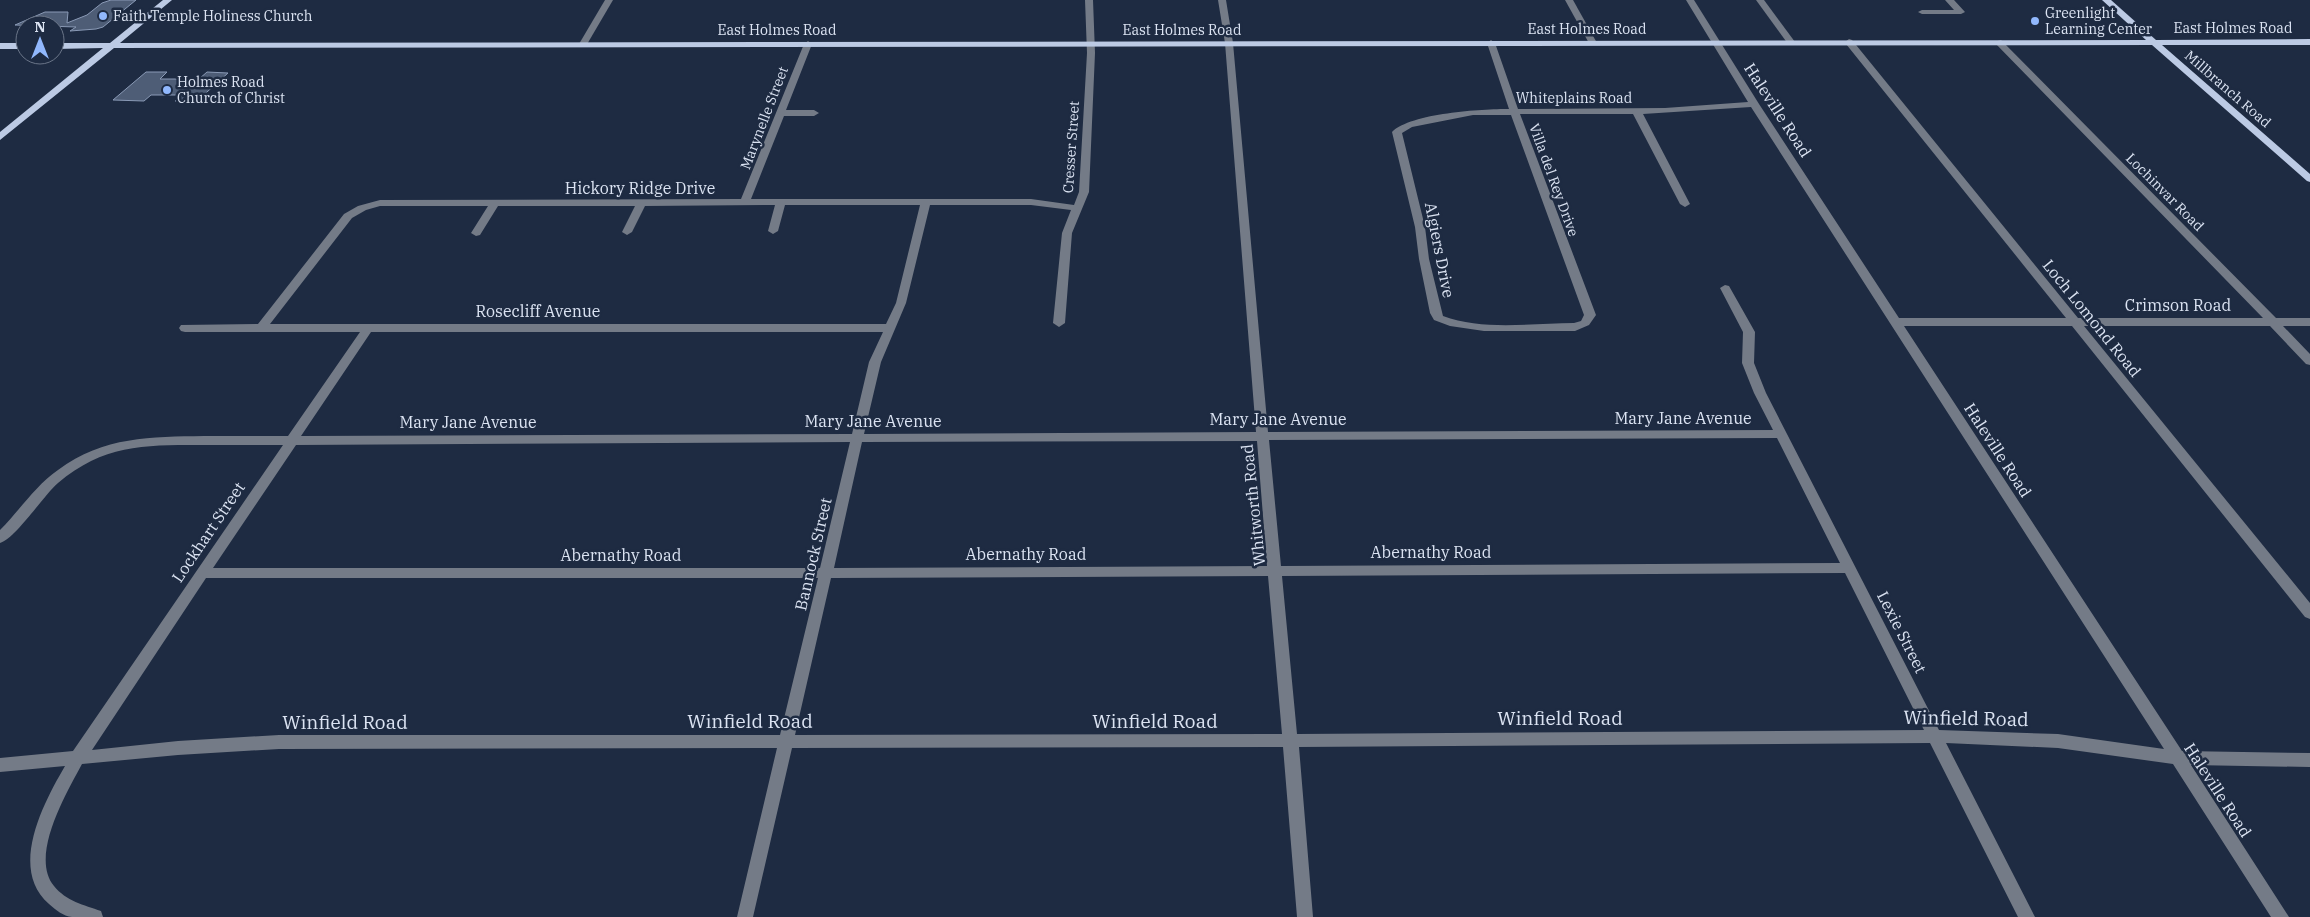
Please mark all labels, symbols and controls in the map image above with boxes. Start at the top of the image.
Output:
place label: Greenlight Learning Center [2045,4,2153,38]
place label: Faith Temple Holiness Church [113,7,313,25]
marker: Faith Temple Holiness Church [97,10,109,22]
north arrow [15,15,65,65]
marker: Greenlight Learning Center [2029,15,2041,27]
text: N [34,18,46,36]
street label: East Holmes Road [2174,19,2293,37]
street label: East Holmes Road [1528,20,1647,38]
street label: East Holmes Road [718,21,837,39]
street label: East Holmes Road [1123,21,1242,39]
street label: Millbranch Road [2181,47,2275,132]
street label: Haleville Road [1740,59,1816,161]
street label: Marynelle Street [736,64,792,172]
place label: Holmes Road Church of Christ [177,73,285,107]
marker: Holmes Road Church of Christ [161,84,173,96]
street label: Whiteplains Road [1516,89,1633,107]
street label: Cresser Street [1059,100,1083,194]
street label: Villa del Rey Drive [1525,121,1583,239]
street label: Lochinvar Road [2122,149,2208,235]
street label: Hickory Ridge Drive [565,178,715,198]
street label: Algiers Drive [1421,201,1459,299]
street label: Loch Lomond Road [2039,255,2146,381]
street label: Crimson Road [2125,295,2231,315]
street label: Rosecliff Avenue [476,301,600,321]
street label: Haleville Road [1960,399,2036,501]
street label: Mary Jane Avenue [1614,408,1752,428]
street label: Mary Jane Avenue [1209,409,1347,429]
street label: Mary Jane Avenue [804,411,942,431]
street label: Mary Jane Avenue [399,412,537,432]
street label: Whitworth Road [1237,443,1269,567]
street label: Lockhart Street [167,478,249,586]
street label: Bannock Street [790,495,836,612]
street label: Abernathy Road [1370,542,1492,562]
street label: Abernathy Road [965,544,1087,564]
street label: Abernathy Road [560,545,682,565]
street label: Lexie Street [1873,588,1931,677]
street label: Winfield Road [1903,705,2029,731]
street label: Winfield Road [1497,706,1623,730]
street label: Winfield Road [687,709,813,733]
street label: Winfield Road [1092,709,1218,733]
street label: Winfield Road [282,710,408,734]
street label: Haleville Road [2180,739,2256,841]

